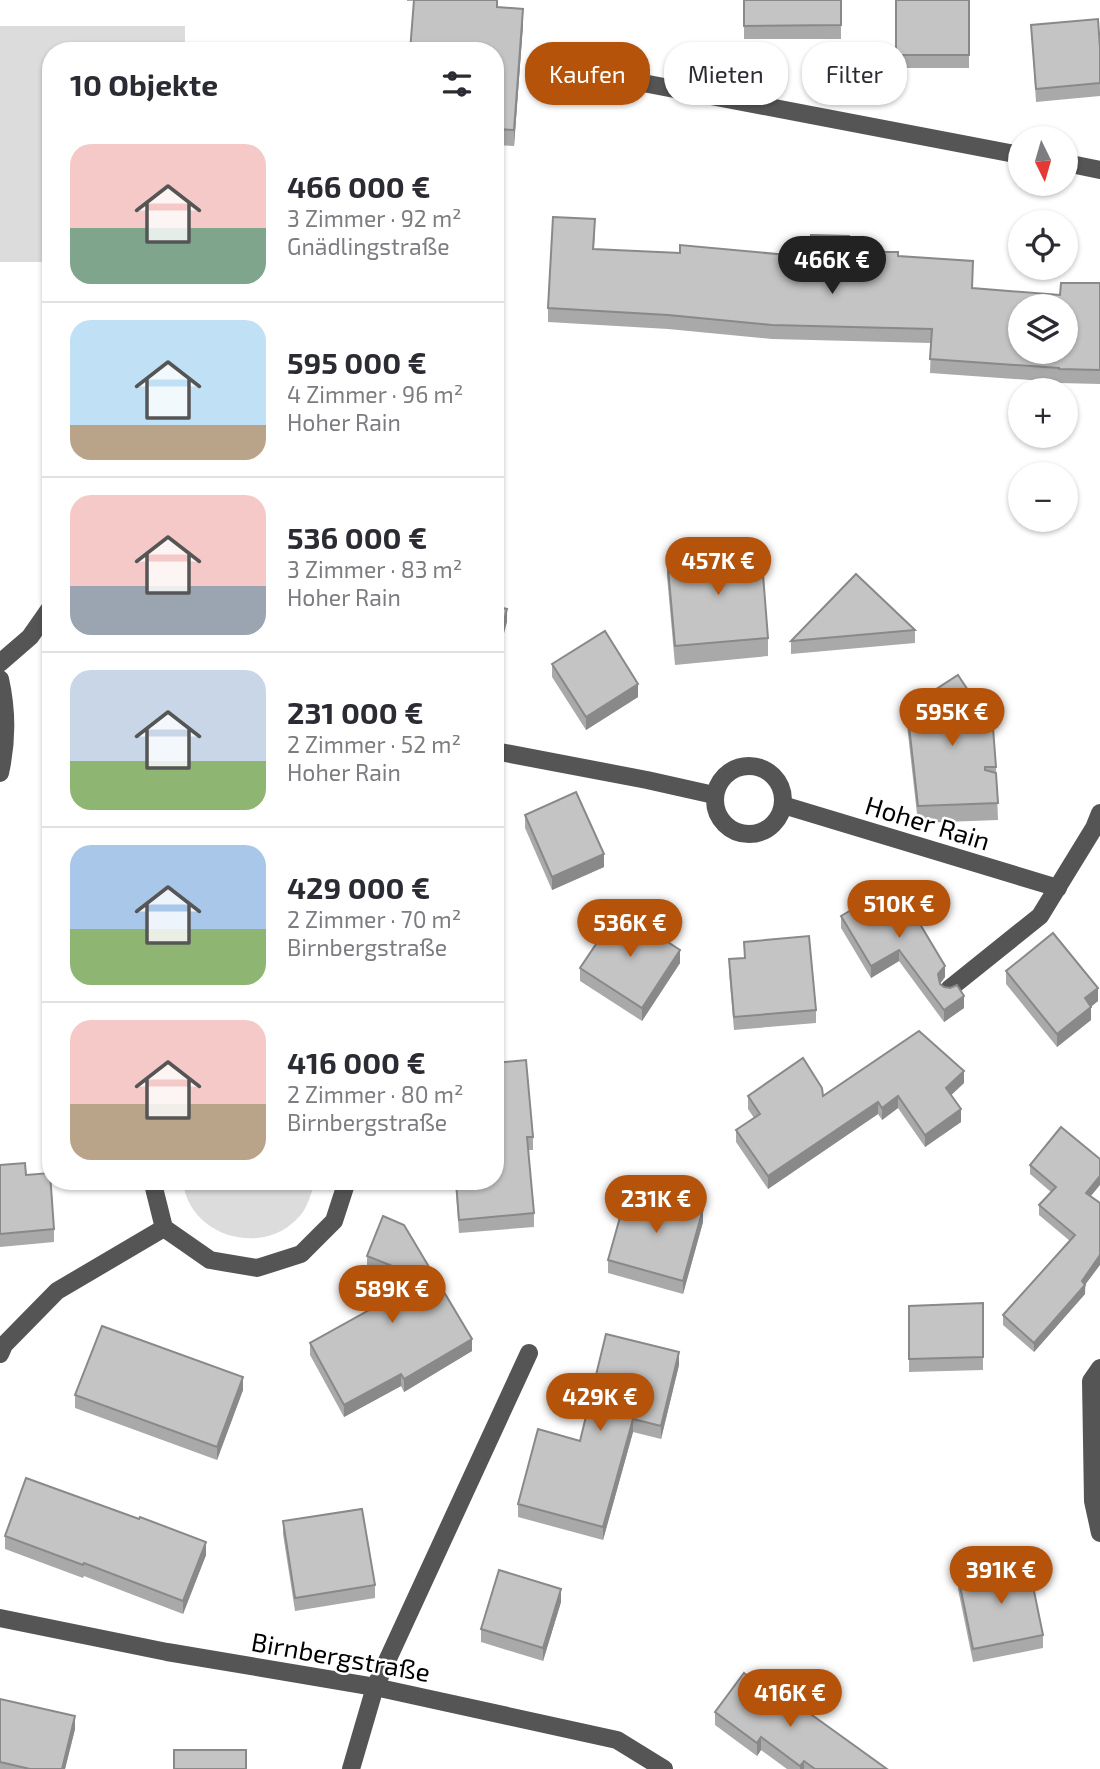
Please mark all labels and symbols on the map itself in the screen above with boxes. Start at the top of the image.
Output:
north arrow [1008,126,1078,196]
pin: 466K € [775,236,889,296]
pin: 457K € [661,538,775,597]
pin: 595K € [895,688,1009,748]
street label: Hoher Rain [862,788,994,856]
pin: 510K € [842,880,956,940]
pin: 536K € [573,900,687,959]
pin: 231K € [599,1176,713,1235]
pin: 589K € [335,1266,449,1325]
pin: 429K € [543,1374,657,1433]
pin: 391K € [944,1546,1058,1606]
street label: Birnbergstraße [249,1625,433,1687]
pin: 416K € [733,1670,847,1729]

